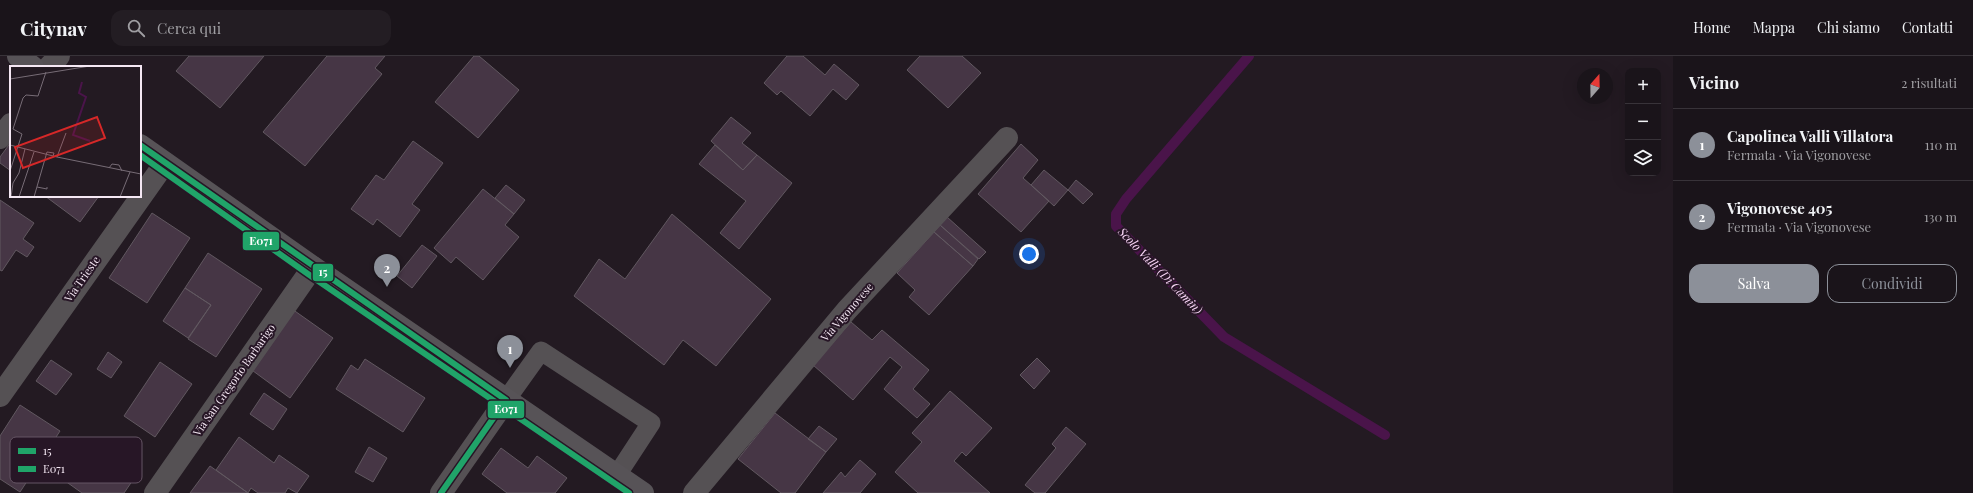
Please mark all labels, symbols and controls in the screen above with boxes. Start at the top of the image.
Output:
search box [111,10,391,46]
text: Citynav [20,15,87,41]
icon: search [125,17,147,39]
text: Cerca qui [157,18,221,38]
text: Home [1693,18,1731,37]
text: Mappa [1753,18,1795,37]
text: Chi siamo [1817,18,1880,37]
text: Contatti [1902,18,1953,37]
inset map [10,66,141,197]
north arrow [1577,68,1613,104]
map controls [1625,68,1661,176]
button: + [1625,68,1661,104]
text: Vicino [1689,71,1739,93]
text: 2 risultati [1901,74,1957,91]
button: − [1625,104,1661,140]
text: Capolinea Valli Villatora [1727,126,1893,146]
text: 1 [1700,136,1704,153]
text: 110 m [1925,136,1957,153]
button: layers [1625,140,1661,176]
text: Fermata · Via Vigonovese [1727,146,1871,163]
text: Vigonovese 405 [1727,198,1832,218]
text: 2 [1699,208,1705,225]
text: 130 m [1924,208,1957,225]
text: Fermata · Via Vigonovese [1727,218,1871,235]
water label: Scolo Valli (Di Camin) [1114,223,1206,317]
line badge: E071 [242,231,280,251]
text: E071 [249,233,273,248]
your location [1019,244,1039,264]
street label: Via Trieste [60,253,103,305]
pin: 2 [374,254,400,287]
line badge: 15 [312,263,334,282]
text: 15 [318,264,328,279]
button: Salva [1689,264,1819,303]
button: Condividi [1827,264,1957,303]
street label: Via Vigonovese [816,279,877,345]
street label: Via San Gregorio Barbarigo [189,321,278,440]
pin: 1 [497,335,523,368]
line badge: E071 [487,400,525,419]
text: E071 [494,401,518,416]
legend [10,437,142,483]
text: 15 [43,443,52,458]
text: E071 [43,461,65,476]

